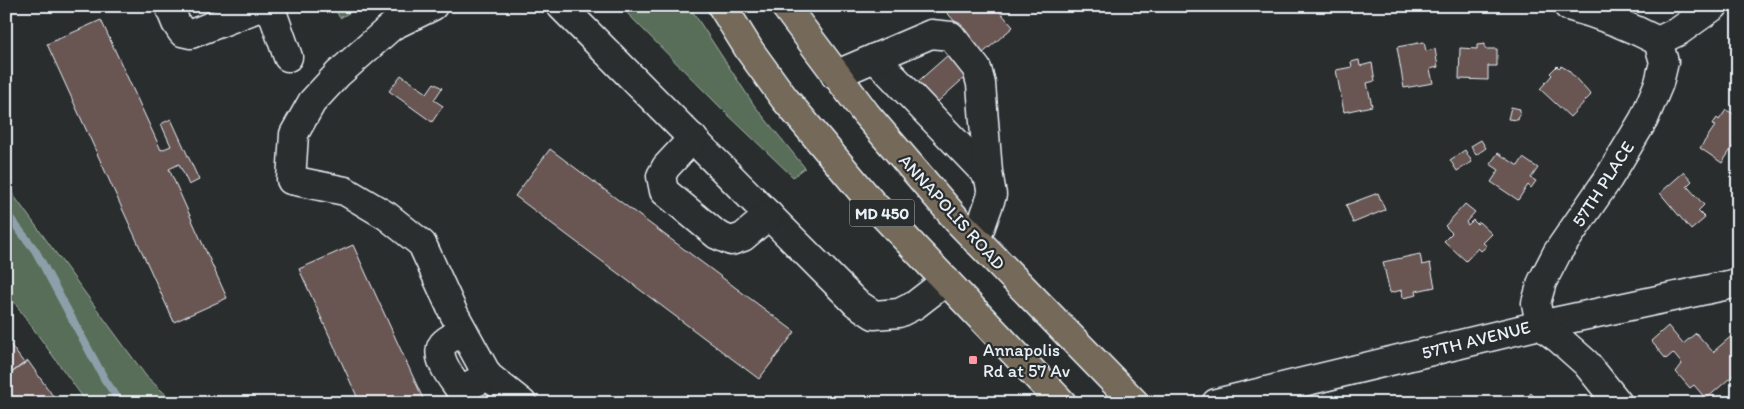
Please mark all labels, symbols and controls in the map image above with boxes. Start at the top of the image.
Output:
street label: 57TH PLACE [1567,137,1639,231]
street label: ANNAPOLIS ROAD [894,150,1010,275]
road number: MD 450 [850,200,914,227]
street label: 57TH AVENUE [1419,316,1533,364]
place label: Annapolis Rd at 57 Av [983,339,1071,382]
marker: Annapolis Rd at 57 Av [967,354,979,366]

